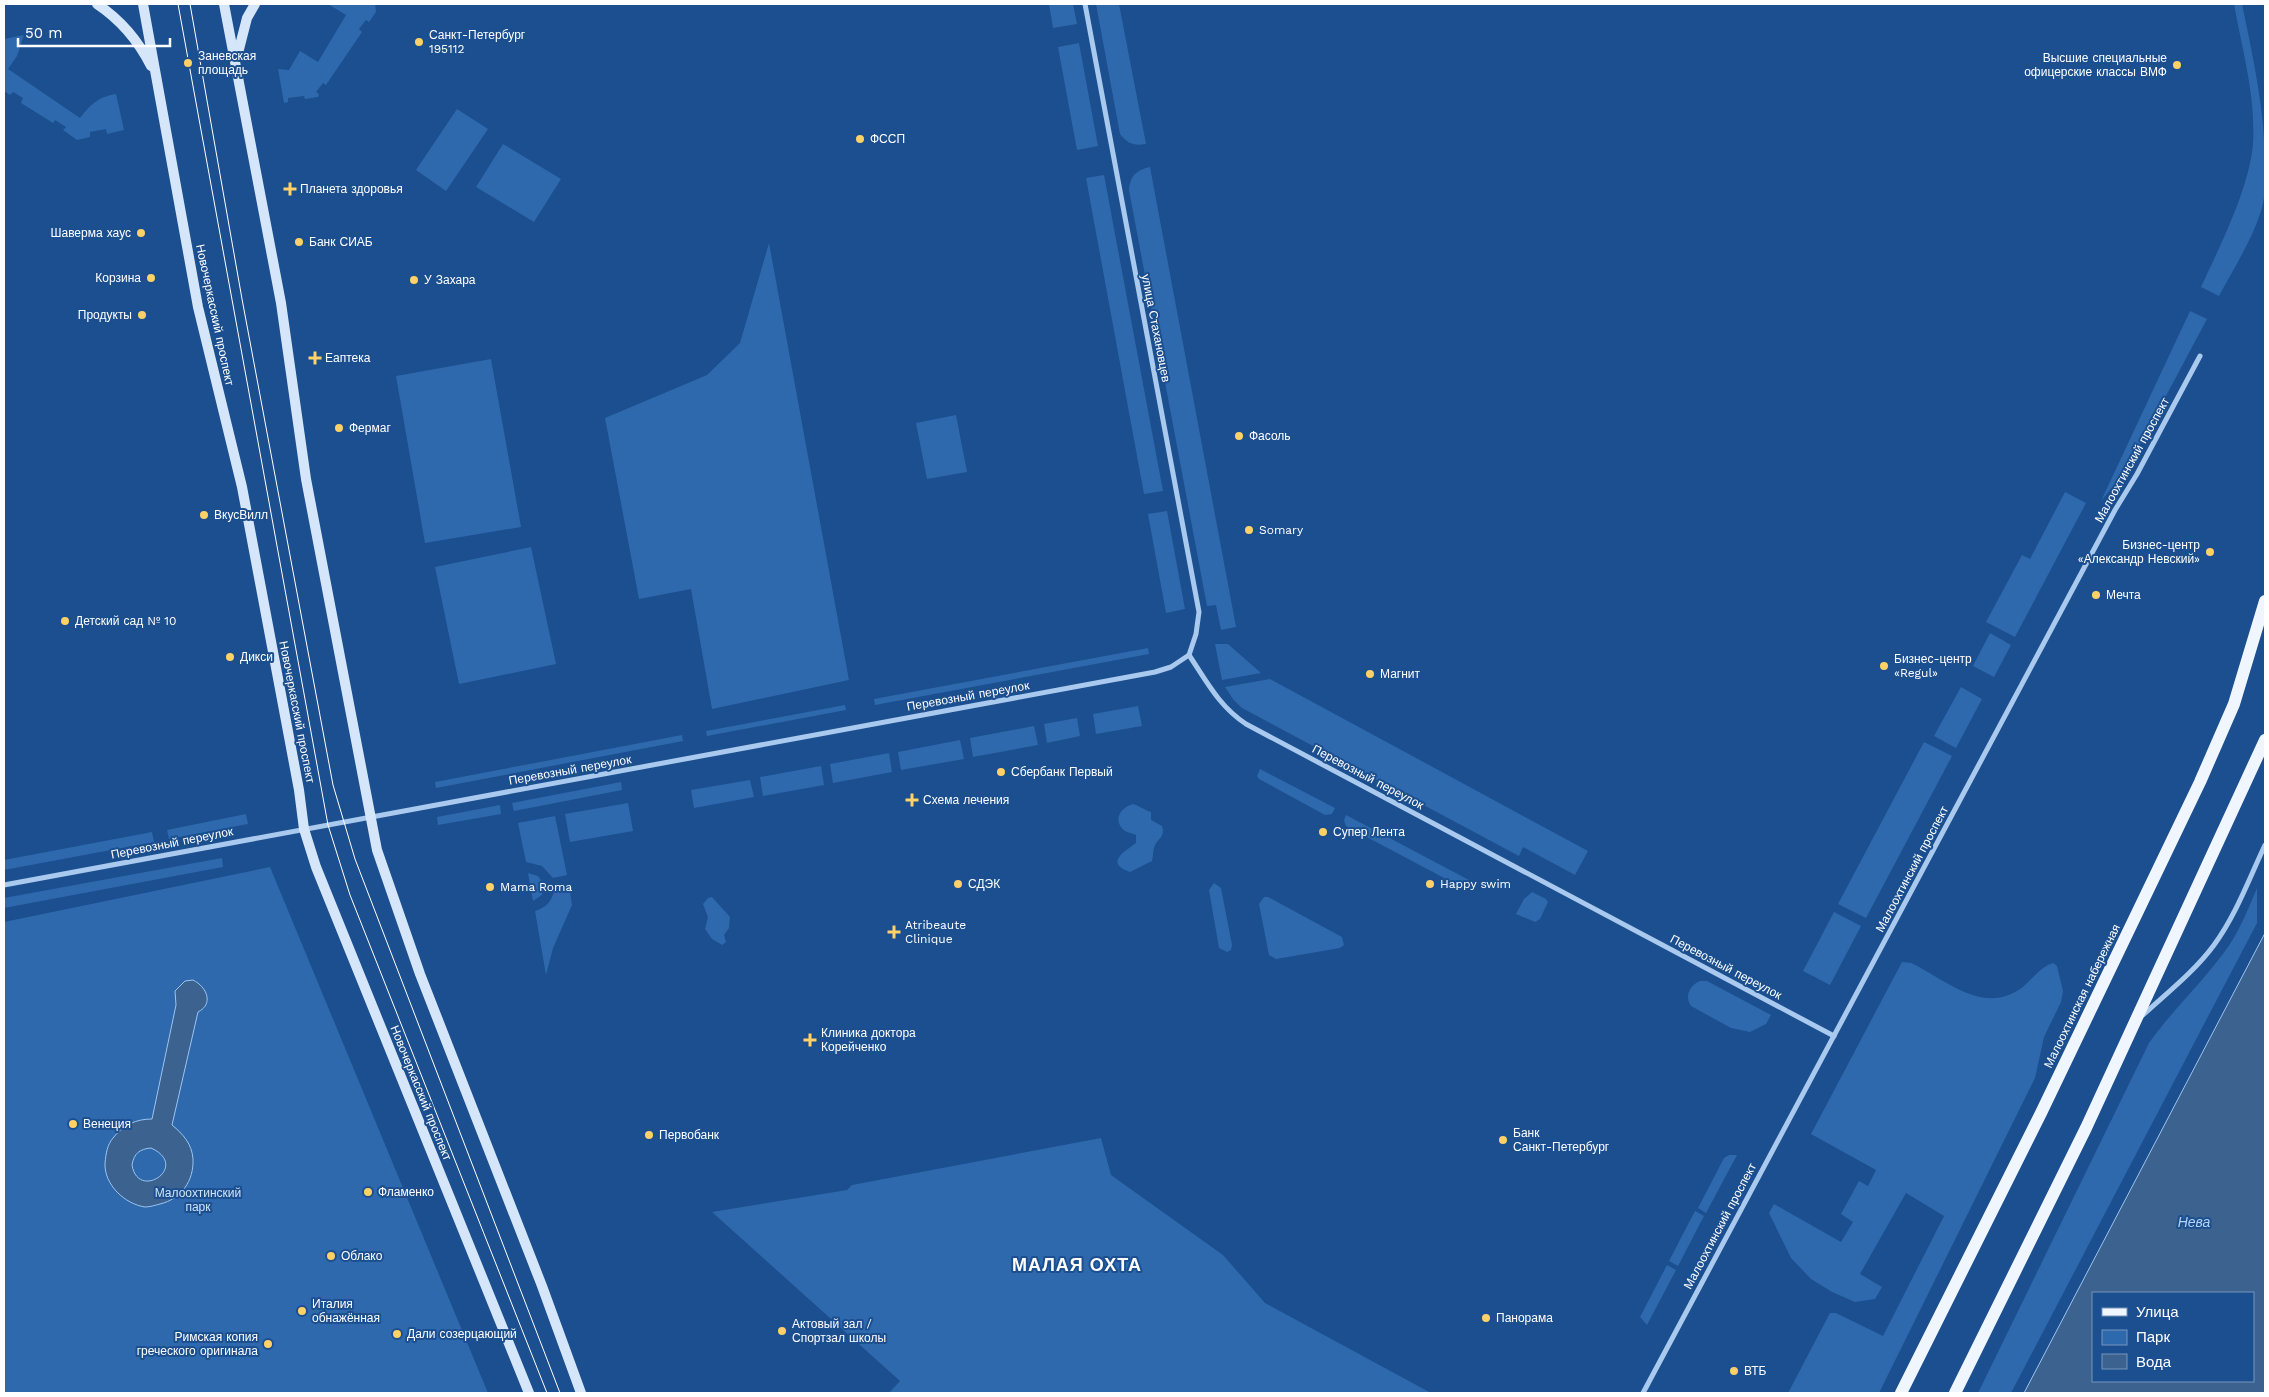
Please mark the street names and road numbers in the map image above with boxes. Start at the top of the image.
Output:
street label: Новочеркасский проспект [193,243,237,388]
street label: улица Стахановцев [1139,273,1173,383]
street label: Малоохтинский проспект [2092,395,2172,525]
street label: Новочеркасский проспект [276,640,318,785]
street label: Перевозный переулок [906,678,1031,714]
street label: Перевозный переулок [1310,742,1427,813]
street label: Перевозный переулок [508,752,633,788]
street label: Малоохтинский проспект [1873,803,1951,934]
street label: Перевозный переулок [110,824,235,862]
street label: Малоохтинская набережная [2041,922,2123,1070]
street label: Перевозный переулок [1668,932,1785,1003]
street label: Новочеркасский проспект [387,1023,455,1163]
street label: Малоохтинский проспект [1681,1160,1759,1291]

